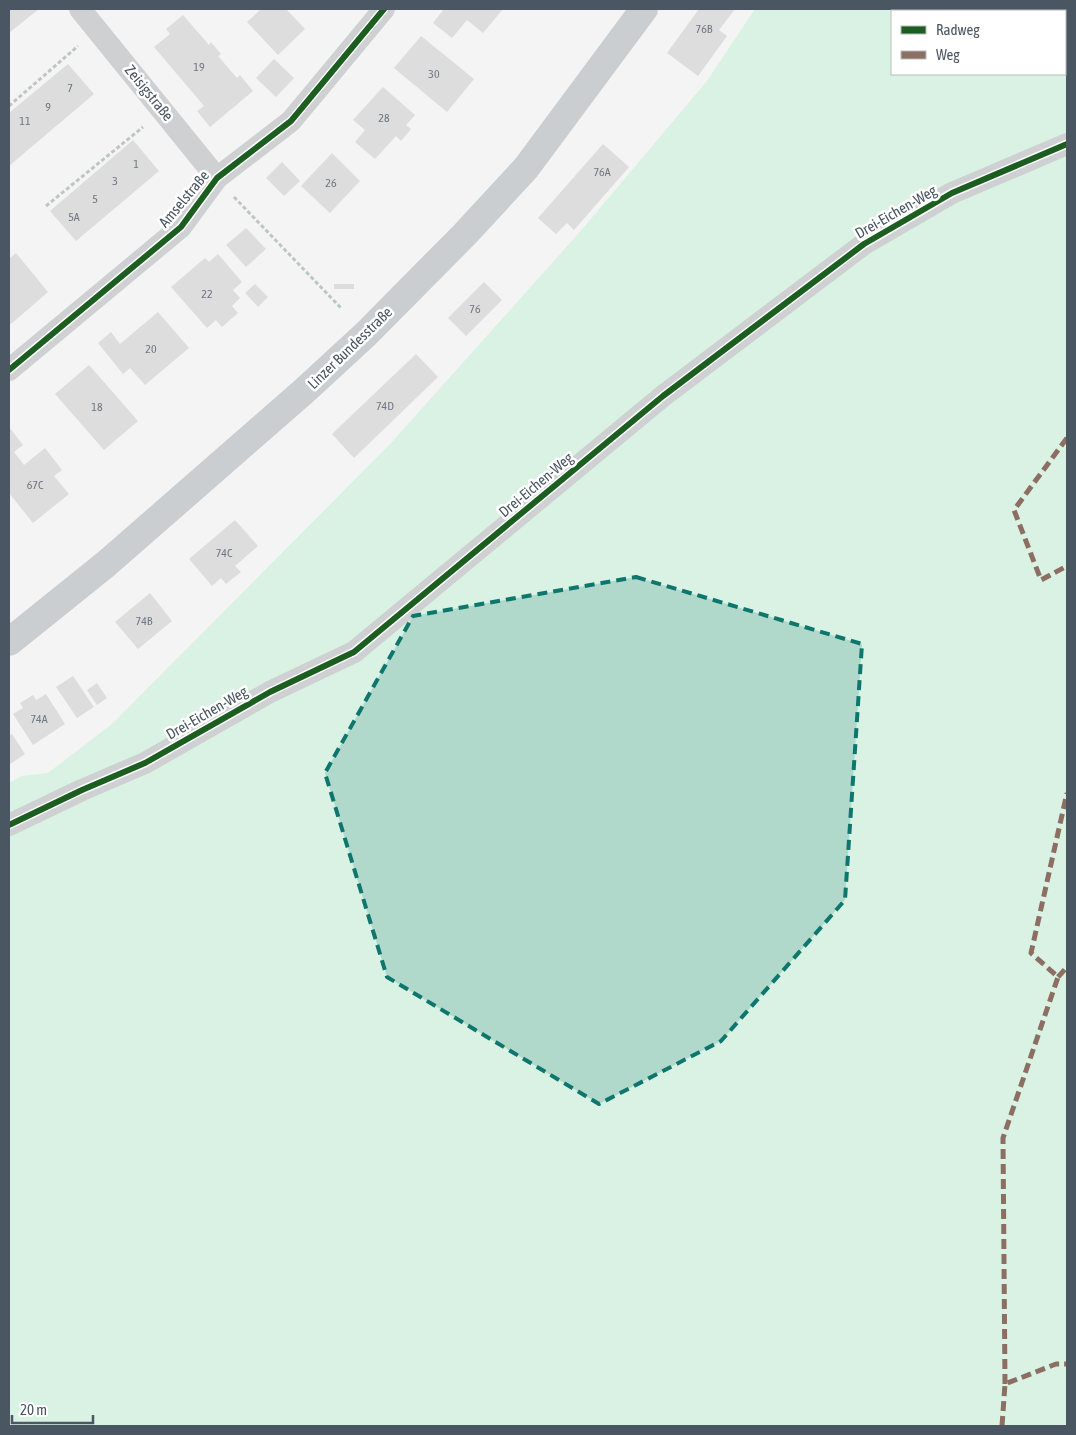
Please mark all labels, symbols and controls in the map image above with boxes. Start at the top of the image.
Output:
legend [891,10,1066,75]
text: Radweg [936,21,980,38]
house number: 76B [696,22,713,36]
text: Weg [936,46,960,63]
house number: 19 [193,60,205,74]
street label: Zeisigstraße [122,61,177,124]
house number: 30 [428,67,440,81]
house number: 7 [67,81,73,95]
house number: 9 [45,100,51,114]
house number: 28 [378,111,390,125]
house number: 11 [19,114,31,128]
house number: 1 [133,157,139,171]
house number: 76A [593,165,611,179]
street label: Amselstraße [155,167,212,230]
house number: 3 [112,174,118,188]
house number: 26 [325,176,337,190]
street label: Drei-Eichen-Weg [852,181,940,242]
house number: 5 [92,192,98,206]
house number: 5A [68,210,80,224]
house number: 22 [201,287,213,301]
house number: 76 [469,302,481,316]
street label: Linzer Bundesstraße [304,303,395,392]
house number: 20 [145,342,157,356]
house number: 74D [376,399,394,413]
house number: 18 [91,400,103,414]
street label: Drei-Eichen-Weg [495,449,576,520]
house number: 67C [27,478,44,492]
house number: 74C [216,546,233,560]
house number: 74B [136,614,153,628]
street label: Drei-Eichen-Weg [163,682,251,743]
house number: 74A [30,712,48,726]
scale bar [12,1392,94,1424]
text: 20 m [20,1401,47,1418]

